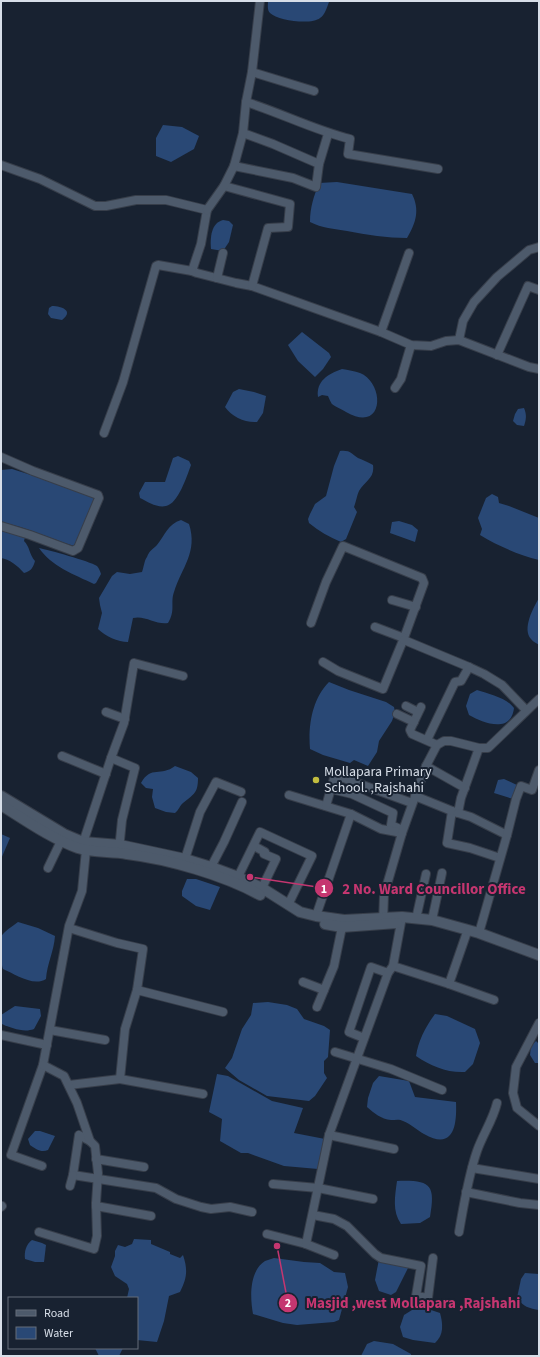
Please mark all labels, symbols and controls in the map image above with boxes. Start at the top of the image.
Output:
place label: Mollapara Primary School. ,Rajshahi [324,762,432,798]
marker: Mollapara Primary School. ,Rajshahi [311,775,321,785]
callout: 2 No. Ward Councillor Office [314,875,534,902]
text: 2 No. Ward Councillor Office [342,879,526,900]
text: 1 [321,881,327,898]
callout: Masjid ,west Mollapara ,Rajshahi [278,1290,528,1317]
text: Masjid ,west Mollapara ,Rajshahi [306,1293,520,1314]
text: 2 [285,1295,291,1312]
legend [8,1297,138,1349]
text: Road [44,1305,70,1322]
text: Water [44,1325,74,1342]

